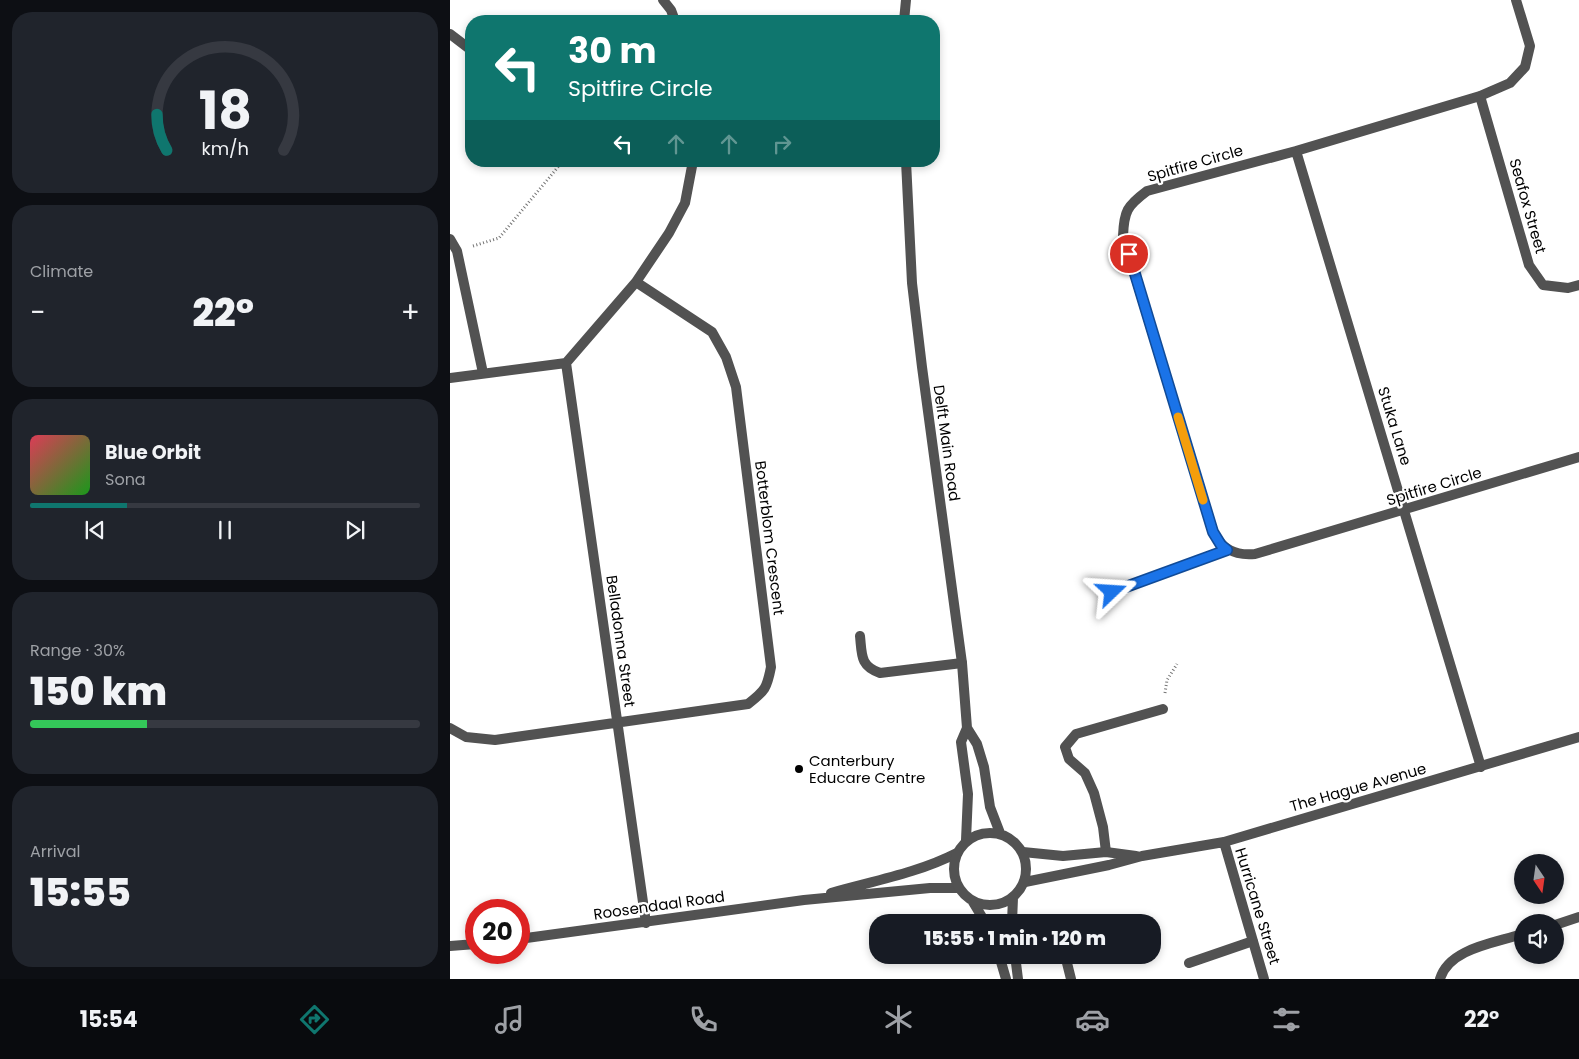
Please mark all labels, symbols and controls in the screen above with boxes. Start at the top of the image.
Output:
text: 30 m [568,26,656,75]
icon: left [485,35,550,100]
text: Spitfire Circle [568,73,713,104]
text: 18 [198,74,252,147]
icon: left [609,130,637,158]
icon: ahead [662,130,690,158]
icon: ahead [715,130,743,158]
icon: right [768,130,796,158]
text: km/h [201,136,249,161]
street label: Spitfire Circle [1145,139,1245,187]
street label: Seafox Street [1504,156,1552,256]
pin [1108,233,1150,275]
icon: arrive [1115,240,1143,268]
text: Climate [30,260,93,283]
text: 22° [192,286,254,339]
text: − [30,293,45,332]
text: + [401,293,420,332]
street label: Delft Main Road [928,383,966,503]
street label: Stuka Lane [1373,384,1417,468]
text: Blue Orbit [105,439,201,466]
street label: Botterblom Crescent [750,460,790,616]
street label: Spitfire Circle [1384,462,1484,510]
text: Sona [105,468,146,491]
icon: previous [81,516,109,544]
icon: pause [211,516,239,544]
icon: next [341,516,369,544]
position arrow [1085,565,1137,617]
street label: Belladonna Street [601,574,641,708]
text: Range · 30% [30,639,125,662]
text: 150 km [30,665,167,718]
place label: Canterbury Educare Centre [809,750,925,788]
street label: The Hague Avenue [1287,757,1429,817]
marker: Canterbury Educare Centre [793,763,805,775]
text: Arrival [30,840,80,863]
street label: Hurricane Street [1230,845,1286,967]
north arrow [1514,854,1564,904]
map controls [1514,854,1564,964]
text: 15:55 [30,866,131,919]
street label: Roosendaal Road [592,885,726,925]
speed limit sign: 20 [465,899,530,964]
button: sound [1514,914,1564,964]
text: 15:55 · 1 min · 120 m [924,925,1106,952]
icon: directions [297,1002,332,1037]
icon: music [492,1002,527,1037]
icon: phone [686,1002,721,1037]
icon: climate [881,1002,916,1037]
icon: car [1075,1002,1110,1037]
icon: filters [1269,1002,1304,1037]
text: 15:54 [80,1004,138,1035]
text: 22° [1464,1004,1499,1035]

